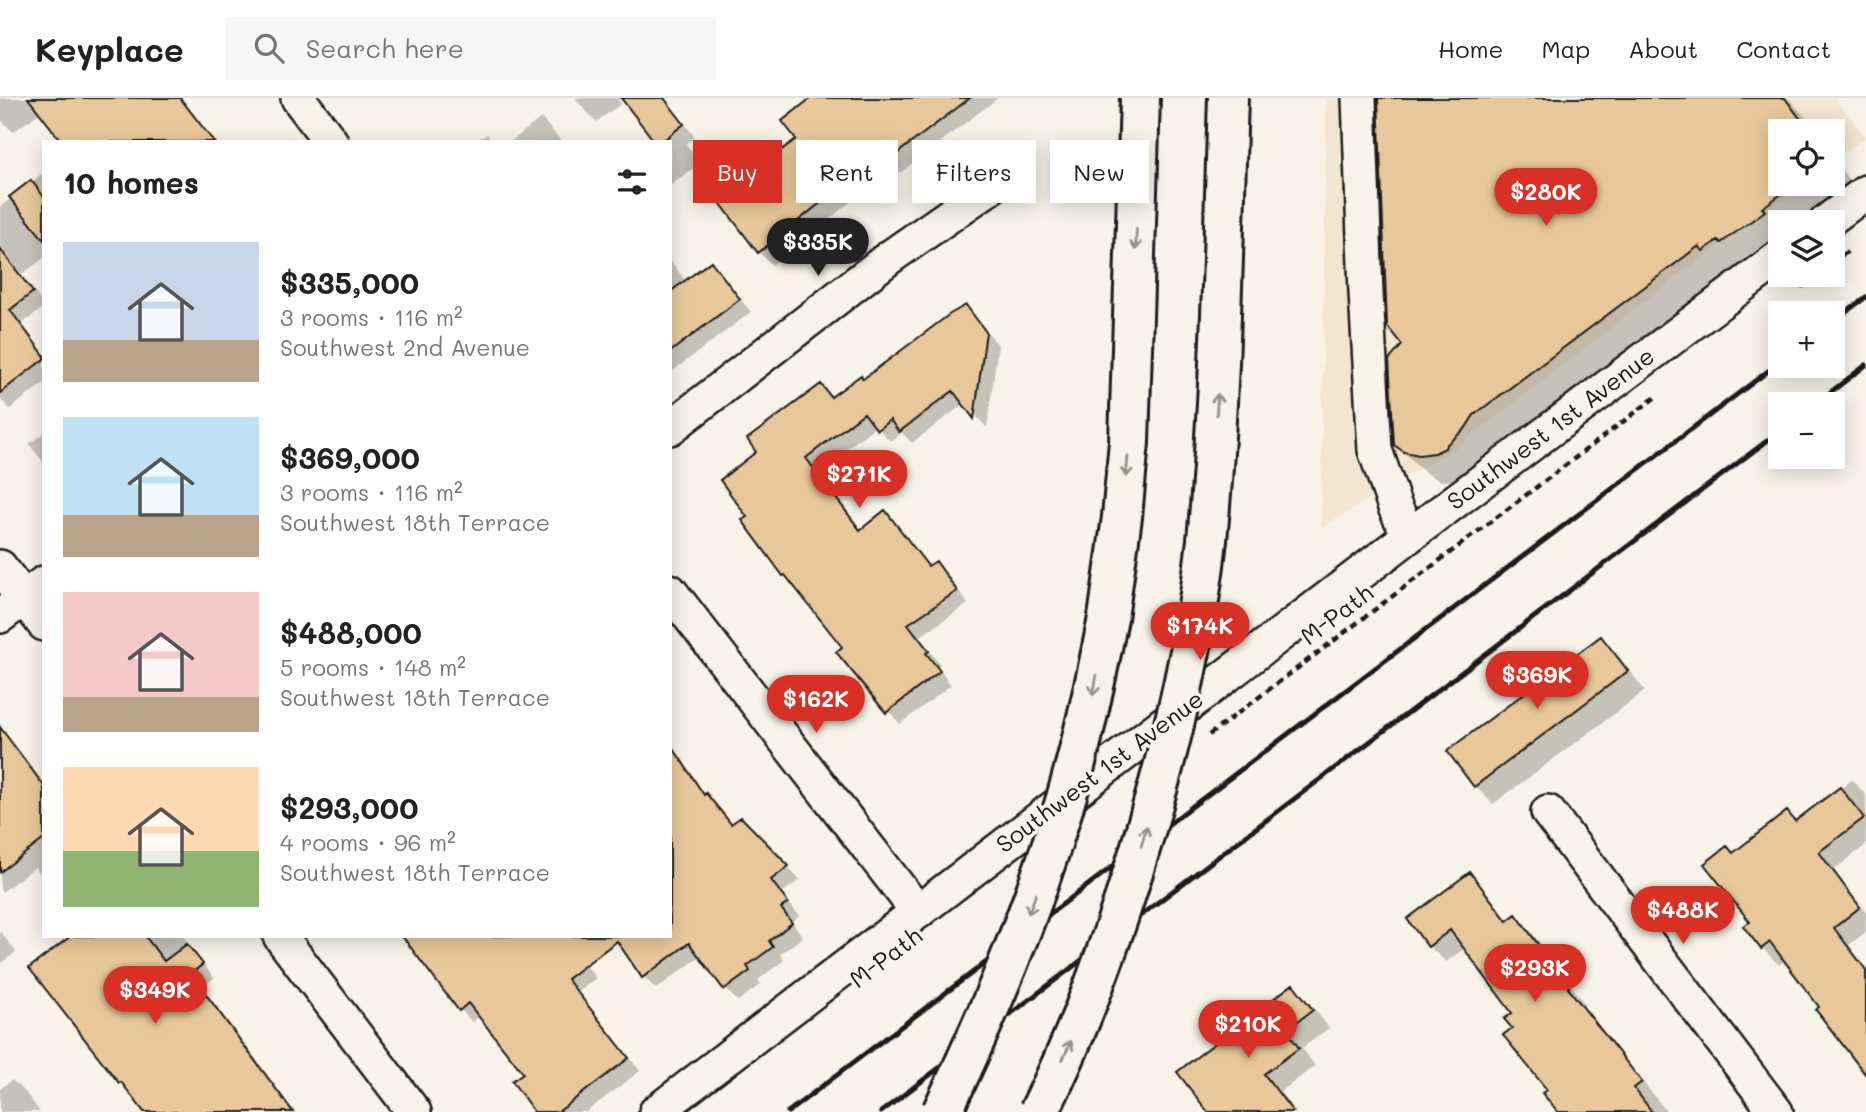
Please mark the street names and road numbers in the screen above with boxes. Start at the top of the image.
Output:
street label: Southwest 1st Avenue [1440,340,1660,516]
street label: M-Path [1294,576,1379,651]
street label: Southwest 1st Avenue [989,683,1209,859]
street label: M-Path [843,919,928,994]

